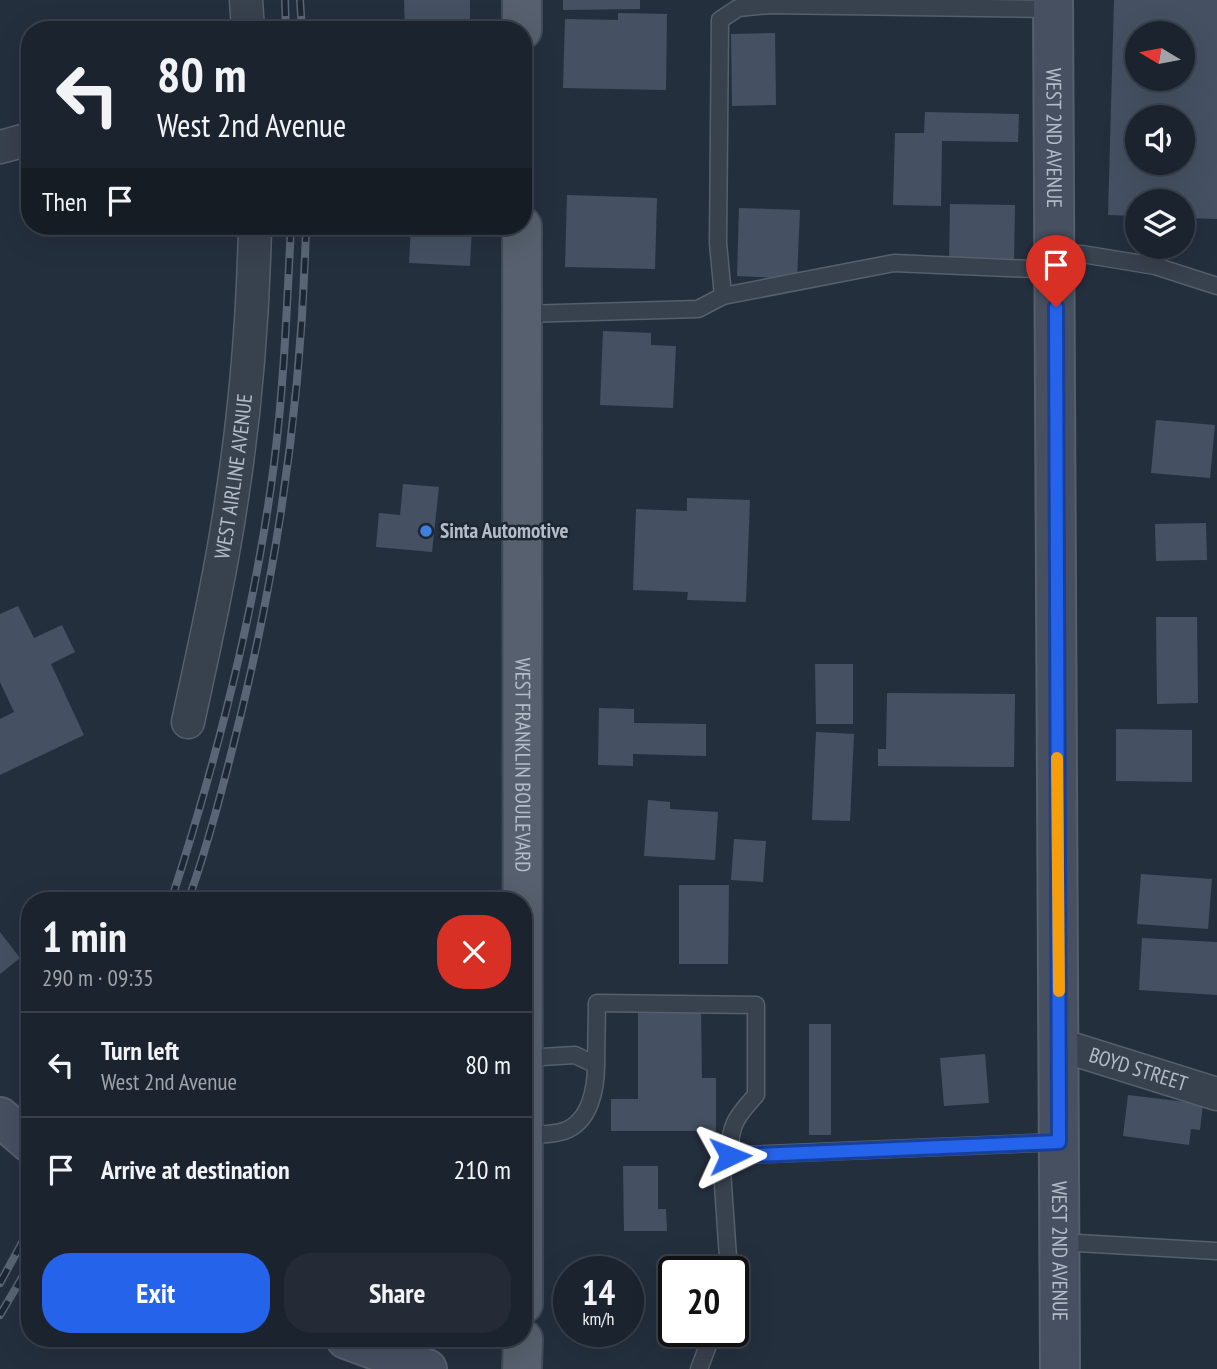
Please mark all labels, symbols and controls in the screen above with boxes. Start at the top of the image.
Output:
north arrow [1125,21,1195,91]
map controls [1125,21,1195,259]
text: 80 m [157,42,246,106]
icon: left [42,49,133,140]
street label: WEST 2ND AVENUE [1040,68,1068,208]
text: West 2nd Avenue [157,104,346,146]
button: sound [1125,105,1195,175]
icon: arrive [101,182,139,220]
text: Then [42,185,87,218]
button: layers [1125,189,1195,259]
pin [1026,235,1086,307]
icon: arrive [1037,246,1075,284]
street label: WEST AIRLINE AVENUE [208,392,258,561]
place label: Sinta Automotive [440,517,568,544]
marker: Sinta Automotive [418,523,434,539]
street label: WEST FRANKLIN BOULEVARD [509,658,537,872]
text: 1 min [42,909,127,964]
button: close [437,915,511,989]
text: 290 m · 09:35 [42,963,154,992]
text: Turn left [101,1034,179,1067]
street label: BOYD STREET [1086,1041,1192,1097]
icon: left [42,1046,80,1084]
text: 80 m [465,1048,511,1081]
text: West 2nd Avenue [101,1067,237,1096]
position arrow [693,1119,767,1193]
icon: arrive [42,1151,80,1189]
text: Arrive at destination [101,1153,290,1186]
text: 210 m [453,1153,511,1186]
street label: WEST 2ND AVENUE [1046,1181,1074,1321]
button: Exit [42,1253,270,1333]
button: Share [284,1253,511,1333]
speed limit sign: 20 [658,1256,749,1347]
text: 14 [582,1269,615,1315]
text: km/h [583,1307,614,1330]

